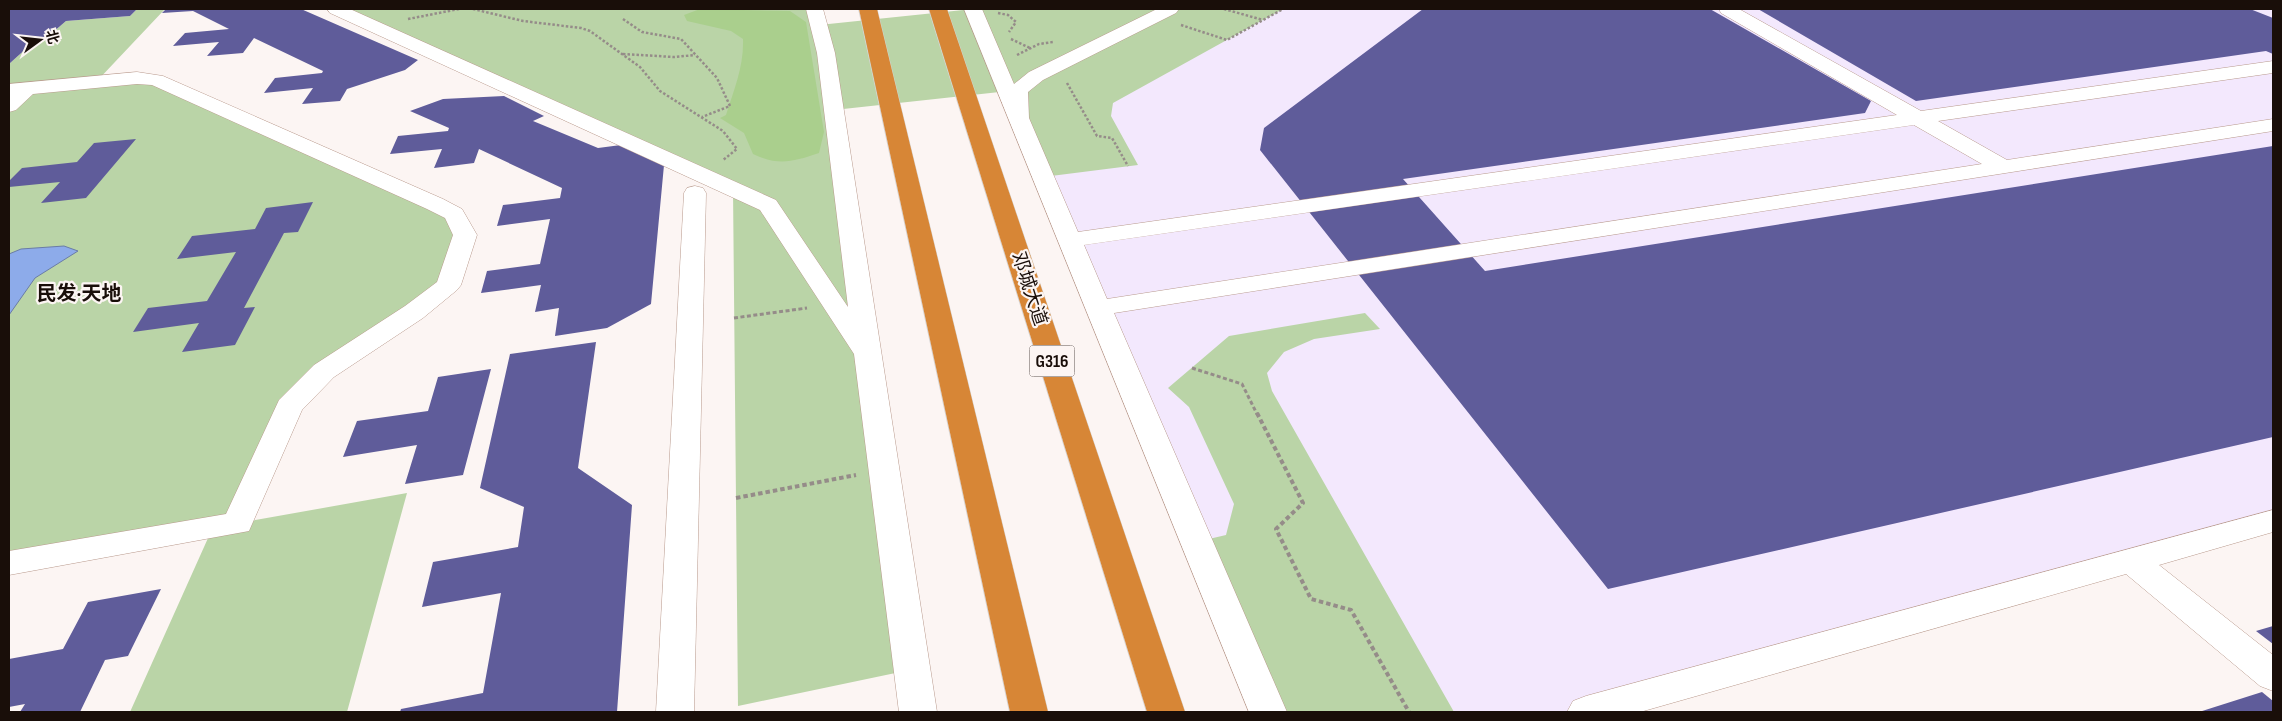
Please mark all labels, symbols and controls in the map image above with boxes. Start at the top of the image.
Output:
north arrow [15,15,65,65]
text: 北 [42,28,62,46]
street label: 邓城大道 [1006,249,1052,329]
district label: 民发·天地 [37,282,121,306]
road number: G316 [1030,346,1074,376]

